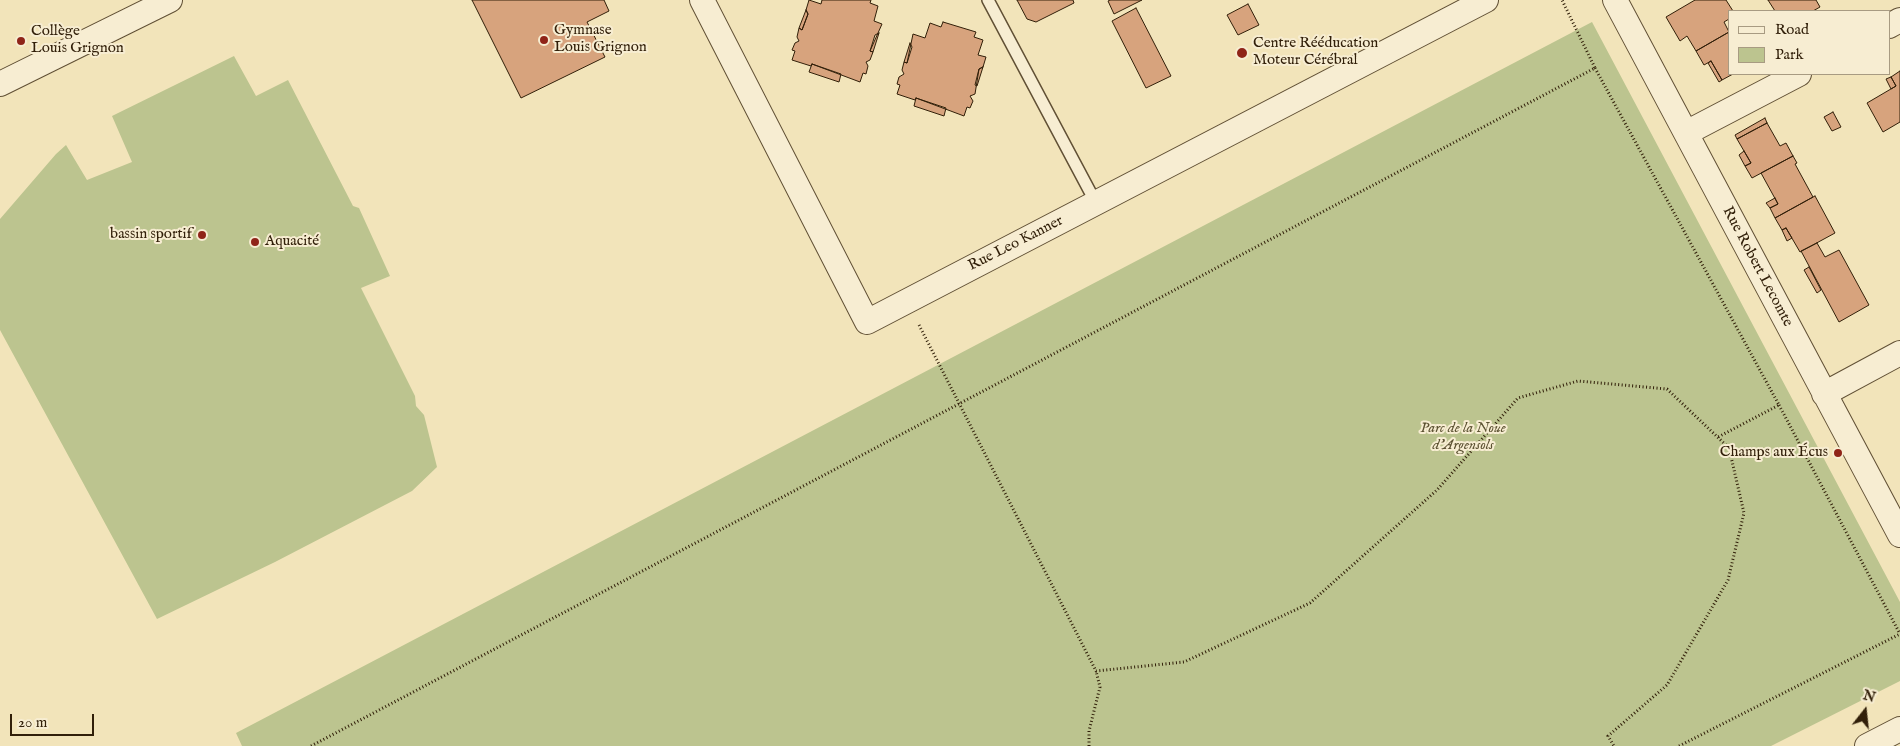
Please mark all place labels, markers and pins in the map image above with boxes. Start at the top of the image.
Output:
place label: Gymnase Louis Grignon [554,22,647,57]
place label: Collège Louis Grignon [31,23,124,58]
marker: Gymnase Louis Grignon [538,34,550,46]
marker: Collège Louis Grignon [15,35,27,47]
place label: Centre Rééducation Moteur Cérébral [1253,35,1378,70]
marker: Centre Rééducation Moteur Cérébral [1235,46,1249,60]
place label: bassin sportif [110,226,192,244]
marker: bassin sportif [196,229,208,241]
place label: Aquacité [265,233,319,251]
marker: Aquacité [249,236,261,248]
place label: Champs aux Écus [1720,444,1828,462]
marker: Champs aux Écus [1832,447,1844,459]

